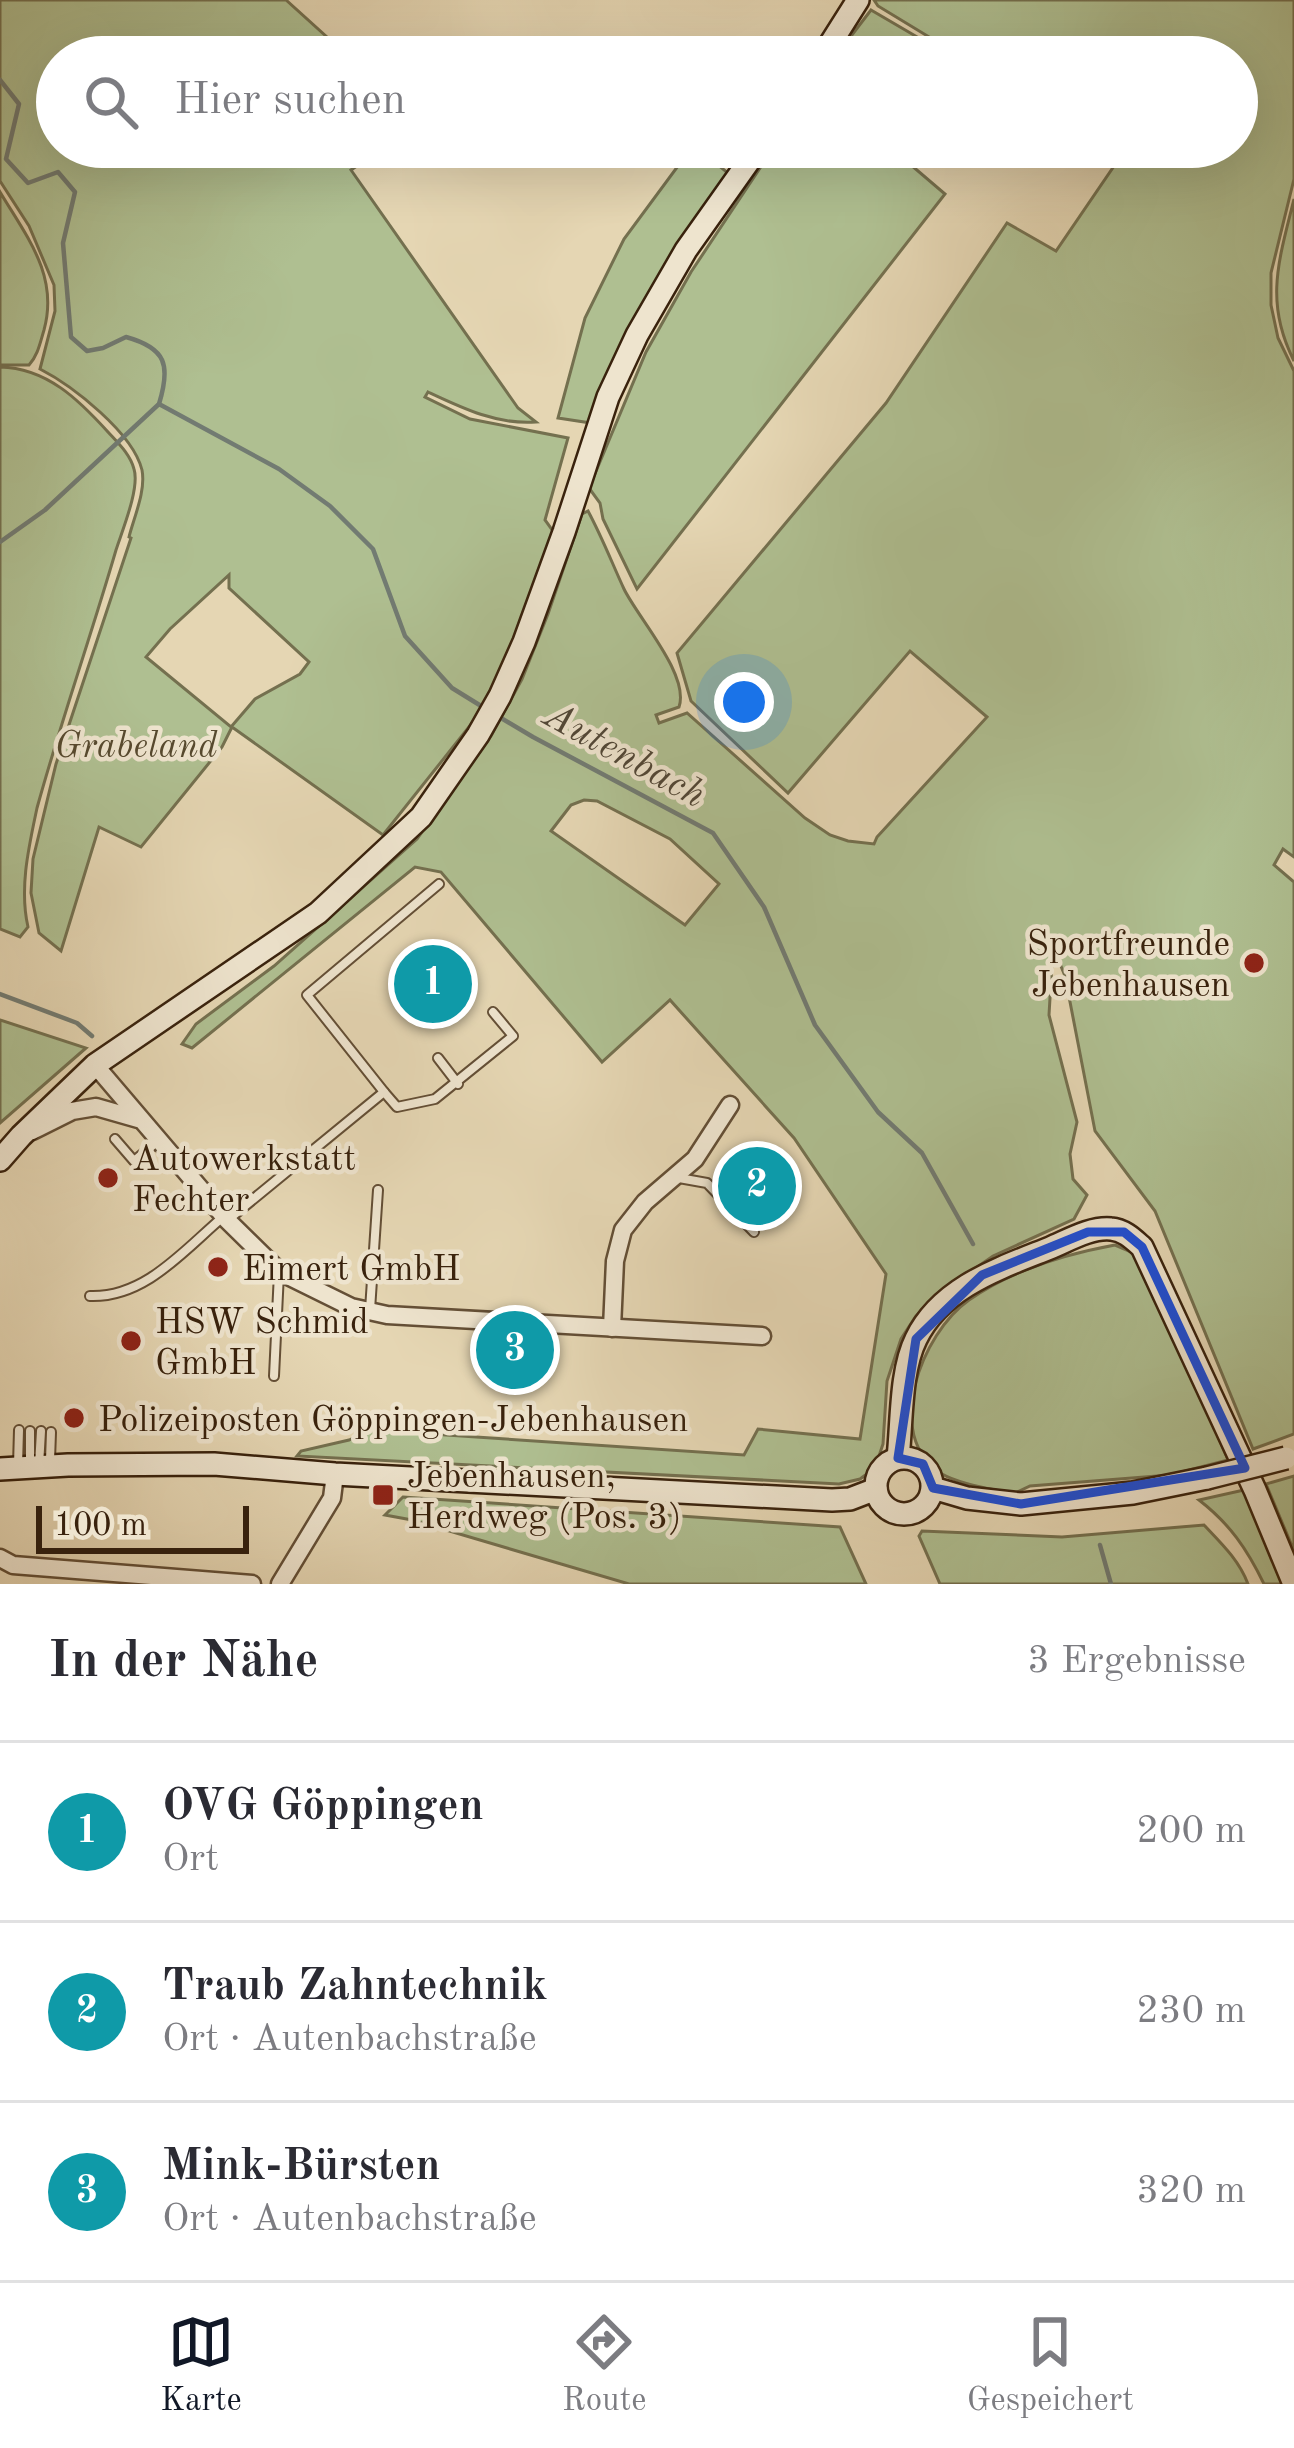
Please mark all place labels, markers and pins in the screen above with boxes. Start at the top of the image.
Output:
place label: Sportfreunde Jebenhausen [1027,928,1230,1005]
pin: 1 [394,939,472,1029]
marker: Sportfreunde Jebenhausen [1241,950,1267,976]
pin: 2 [718,1141,796,1231]
place label: Autowerkstatt Fechter [132,1143,356,1220]
marker: Autowerkstatt Fechter [95,1165,121,1191]
place label: Eimert GmbH [242,1253,460,1289]
marker: Eimert GmbH [205,1254,231,1280]
pin: 3 [476,1305,554,1395]
place label: HSW Schmid GmbH [155,1306,369,1383]
marker: HSW Schmid GmbH [118,1328,144,1354]
place label: Polizeiposten Göppingen-Jebenhausen [98,1404,688,1440]
marker: Polizeiposten Göppingen-Jebenhausen [61,1405,87,1431]
place label: Jebenhausen, Herdweg (Pos. 3) [407,1460,682,1537]
marker: Jebenhausen, Herdweg (Pos. 3) [370,1482,396,1508]

